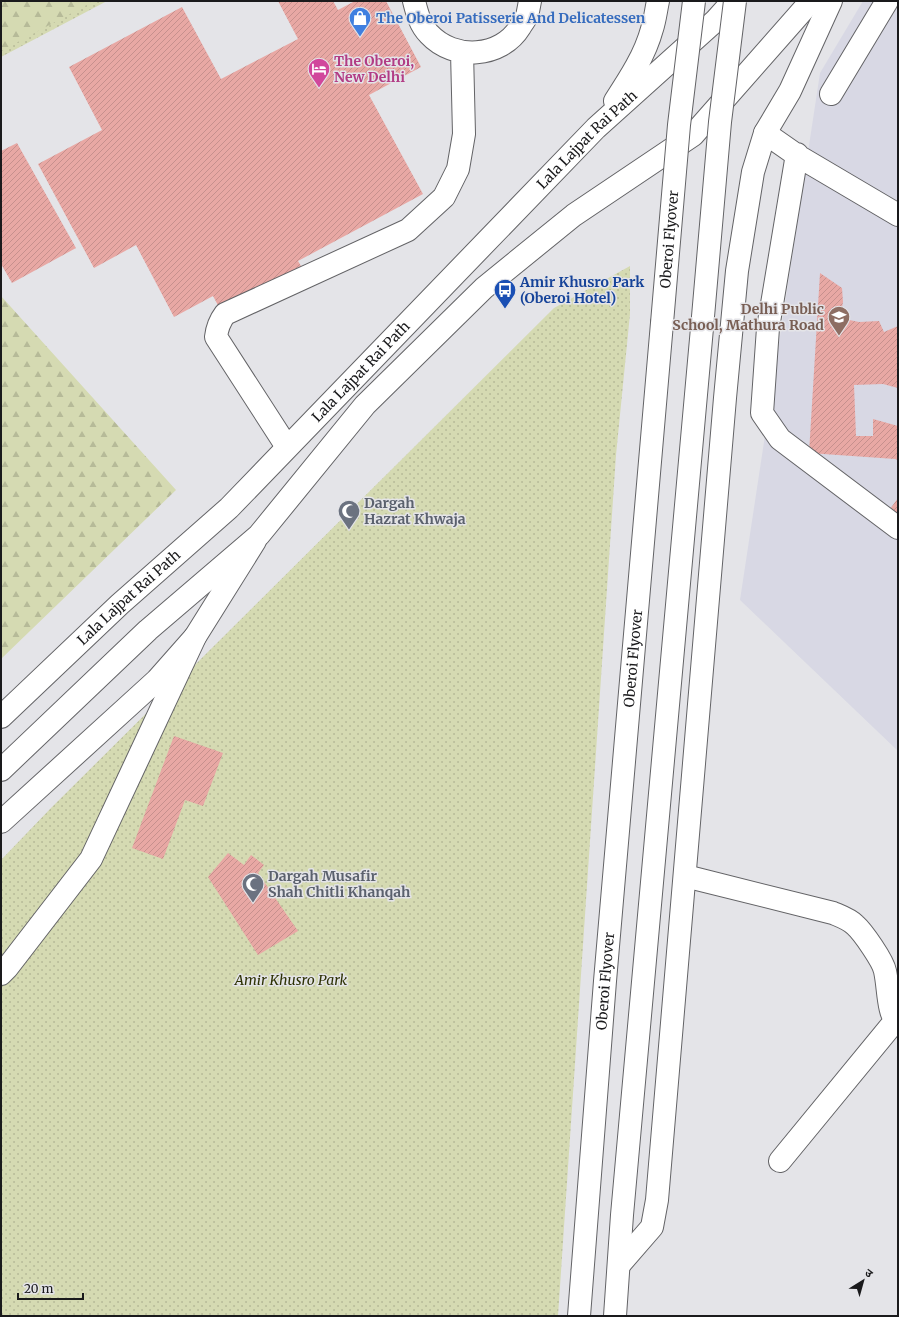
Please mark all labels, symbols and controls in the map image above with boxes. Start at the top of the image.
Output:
shop icon: The Oberoi Patisserie And Delicatessen [347,5,373,38]
place label: The Oberoi Patisserie And Delicatessen [376,9,646,27]
place label: The Oberoi, New Delhi [334,52,414,86]
hotel icon: The Oberoi, New Delhi [306,56,332,89]
street label: Lala Lajpat Rai Path [533,86,641,193]
street label: Oberoi Flyover [656,190,682,289]
place label: Amir Khusro Park (Oberoi Hotel) [519,273,645,307]
bus stop icon: Amir Khusro Park (Oberoi Hotel) [492,277,518,310]
place label: Delhi Public School, Mathura Road [672,300,824,334]
school or university icon: Delhi Public School, Mathura Road [826,304,852,337]
street label: Lala Lajpat Rai Path [308,317,414,426]
place label: Dargah Hazrat Khwaja [364,494,466,528]
mosque icon: Dargah Hazrat Khwaja [336,498,362,531]
street label: Lala Lajpat Rai Path [73,546,184,649]
street label: Oberoi Flyover [620,608,646,708]
place label: Dargah Musafir Shah Chitli Khanqah [268,867,411,901]
mosque icon: Dargah Musafir Shah Chitli Khanqah [240,871,266,904]
street label: Oberoi Flyover [592,931,618,1031]
park label: Amir Khusro Park [234,971,348,989]
north arrow [843,1261,883,1301]
text: उ [862,1265,876,1281]
scale bar [18,1275,83,1301]
text: 20 m [24,1281,53,1296]

